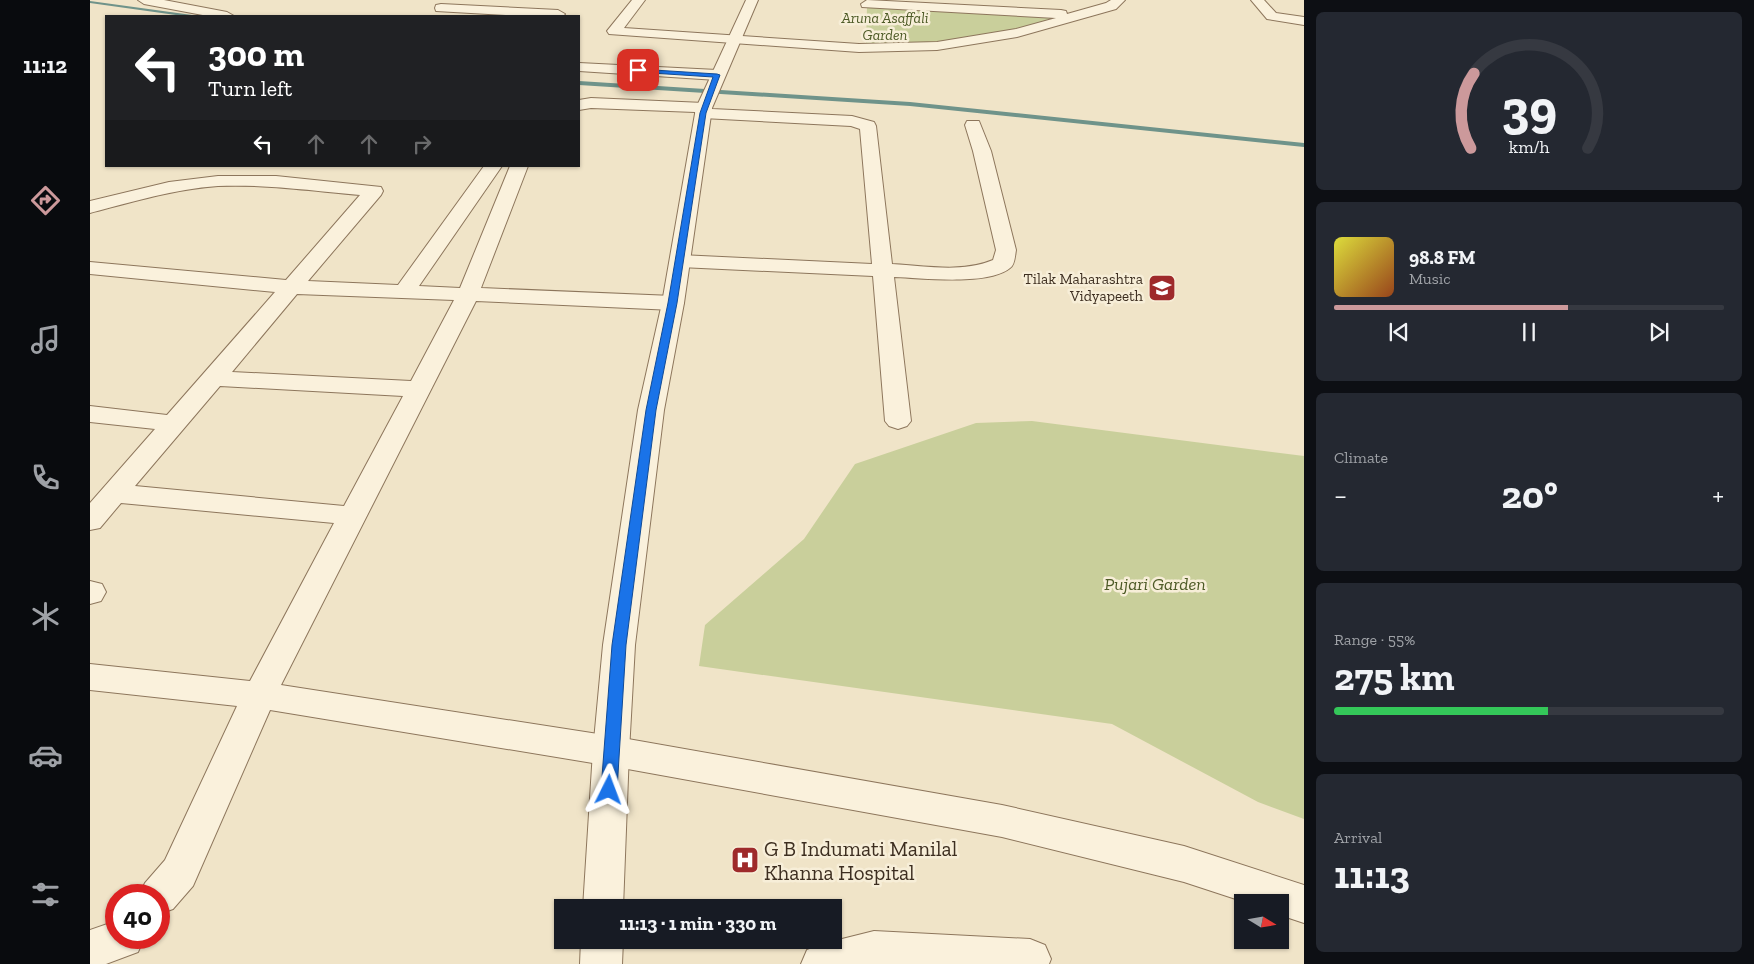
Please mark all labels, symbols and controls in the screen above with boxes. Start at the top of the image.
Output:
park label: Aruna Asaffali Garden [840,9,929,44]
text: 300 m [208,33,304,75]
icon: left [125,35,190,100]
pin [617,49,659,91]
text: 11:12 [23,52,67,79]
icon: arrive [624,56,652,84]
text: Turn left [208,75,292,102]
text: 39 [1501,78,1557,140]
icon: left [249,130,277,158]
icon: ahead [302,130,330,158]
icon: ahead [355,130,383,158]
icon: right [408,130,436,158]
text: km/h [1509,136,1549,158]
icon: directions [28,183,63,218]
text: 98.8 FM [1409,246,1475,269]
text: Music [1409,269,1451,288]
place label: Tilak Maharashtra Vidyapeeth [1023,270,1144,305]
school or university icon: Tilak Maharashtra Vidyapeeth [1147,273,1177,303]
icon: previous [1385,318,1413,346]
icon: pause [1515,318,1543,346]
icon: next [1645,318,1673,346]
icon: music [28,322,63,357]
text: Climate [1334,448,1388,467]
icon: phone [28,460,63,495]
text: 20° [1502,472,1558,518]
text: − [1334,479,1347,512]
text: + [1712,479,1724,512]
park label: Pujari Garden [1104,573,1206,595]
icon: climate [28,599,63,634]
text: Range · 55% [1334,630,1415,649]
text: 275 km [1334,654,1454,700]
icon: car [28,738,63,773]
position arrow [582,763,634,815]
text: Arrival [1334,828,1382,847]
place label: G B Indumati Manilal Khanna Hospital [764,836,958,885]
hospital icon: G B Indumati Manilal Khanna Hospital [730,845,760,875]
text: 11:13 [1334,852,1410,898]
icon: filters [28,877,63,912]
speed limit sign: 40 [105,884,170,949]
north arrow [1234,894,1289,949]
map controls [1234,894,1289,949]
text: 11:13 · 1 min · 330 m [619,912,777,935]

